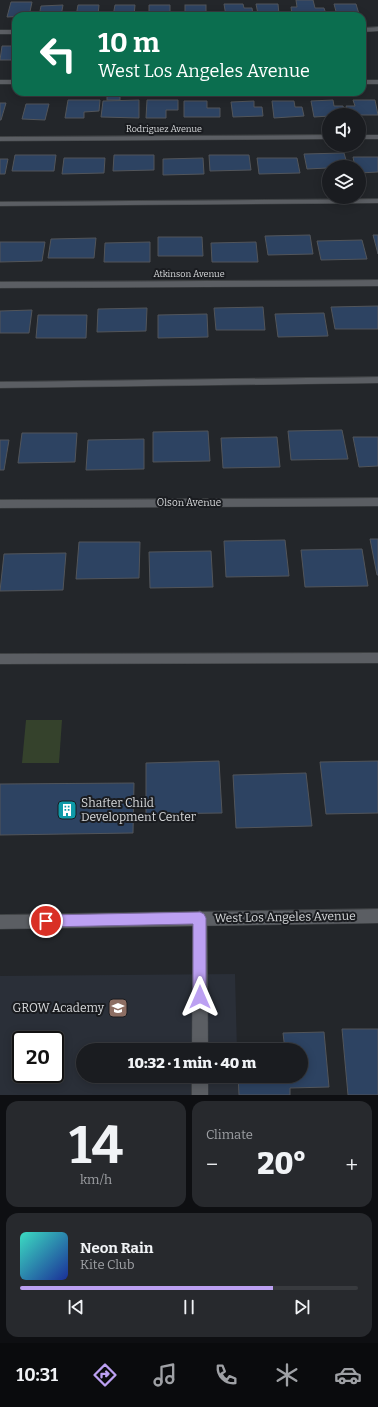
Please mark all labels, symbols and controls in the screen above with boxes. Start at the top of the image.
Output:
text: 10 m [98,26,160,59]
icon: left [32,28,84,80]
text: West Los Angeles Avenue [98,60,310,82]
map controls [322,108,366,204]
button: sound [322,108,366,152]
street label: Rodriguez Avenue [126,124,202,134]
button: layers [322,160,366,204]
street label: Atkinson Avenue [153,269,225,279]
street label: Olson Avenue [157,497,221,509]
place label: Shafter Child Development Center [81,796,197,824]
building icon: Shafter Child Development Center [56,799,78,821]
pin [29,904,63,938]
street label: West Los Angeles Avenue [214,909,356,925]
icon: arrive [35,910,57,932]
position arrow [179,976,221,1018]
school or university icon: GROW Academy [107,997,129,1019]
place label: GROW Academy [13,1001,105,1015]
speed limit sign: 20 [12,1031,64,1083]
text: 10:32 · 1 min · 40 m [128,1054,256,1072]
text: 14 [69,1114,123,1177]
text: Climate [206,1127,253,1142]
text: 20° [257,1146,306,1182]
text: − [206,1151,218,1178]
text: + [345,1151,358,1178]
text: km/h [80,1172,112,1187]
text: Neon Rain [80,1239,153,1257]
text: Kite Club [80,1257,134,1272]
icon: previous [65,1296,87,1318]
icon: pause [178,1296,200,1318]
icon: next [291,1296,313,1318]
icon: directions [91,1361,119,1389]
icon: music [151,1361,179,1389]
icon: phone [212,1361,240,1389]
icon: climate [273,1361,301,1389]
icon: car [334,1361,362,1389]
text: 10:31 [16,1364,58,1386]

